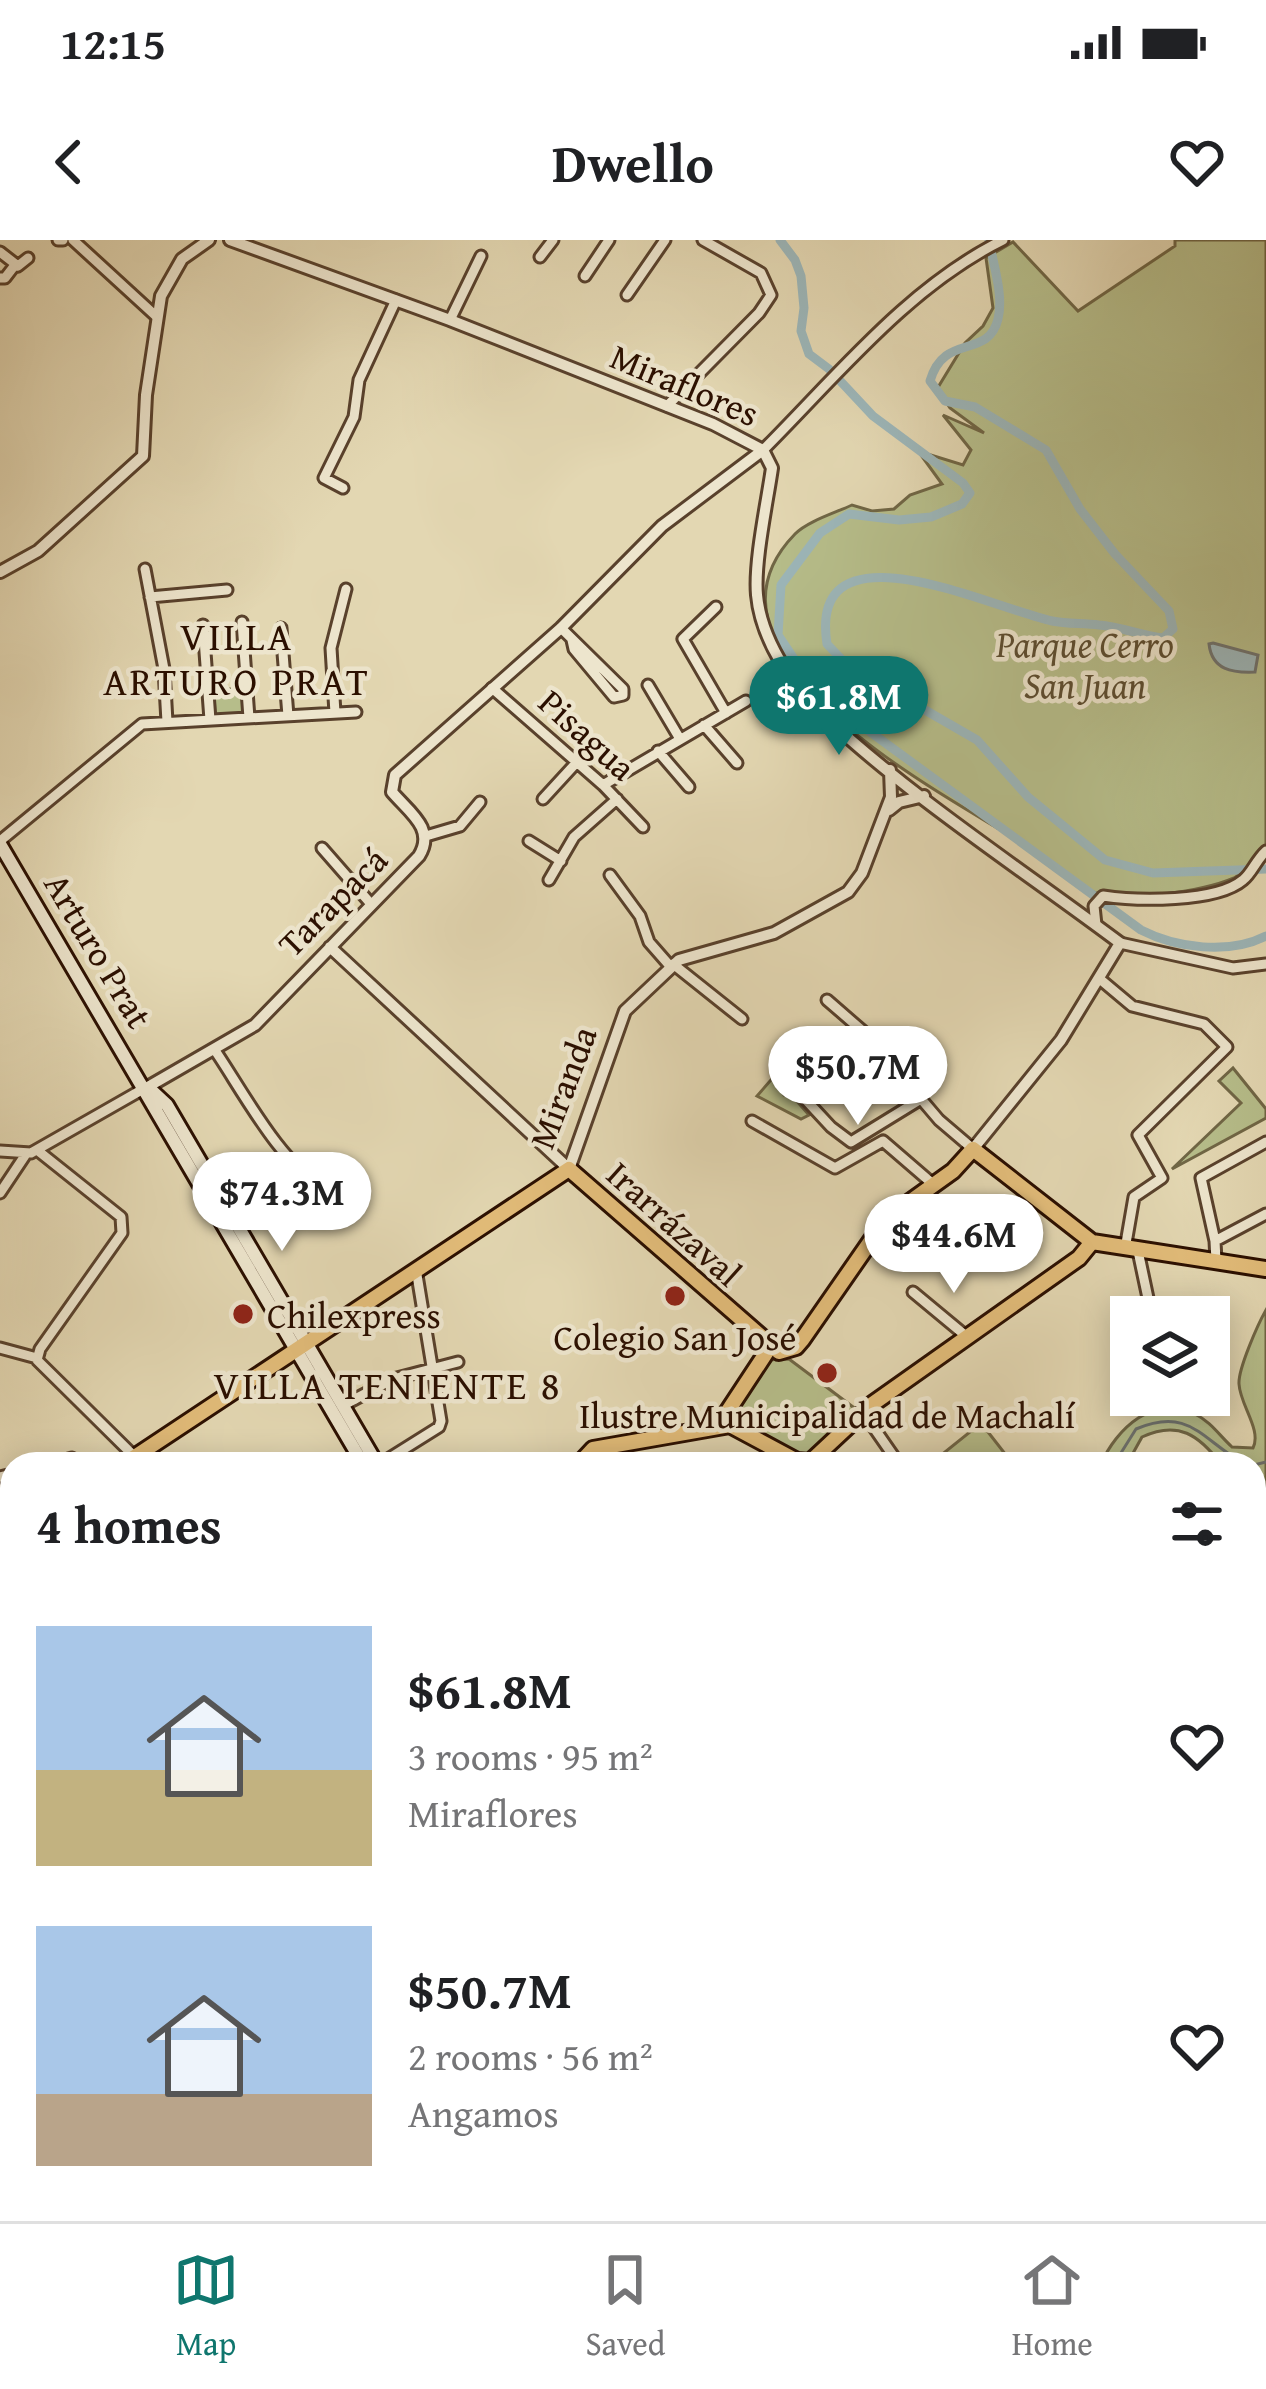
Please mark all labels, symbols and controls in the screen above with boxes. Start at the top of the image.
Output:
text: 12:15 [60,10,166,75]
text: Dwello [552,123,714,202]
icon: back [36,129,102,195]
icon: heart [1164,129,1230,195]
street label: Miraflores [603,329,767,439]
district label: VILLA ARTURO PRAT [103,607,371,709]
park label: Parque Cerro San Juan [995,617,1174,711]
pin: $61.8M [741,656,937,758]
text: $61.8M [776,666,902,723]
street label: Pisagua [527,676,649,792]
street label: Tarapacá [265,834,399,968]
street label: Arturo Prat [32,862,166,1038]
street label: Miranda [514,1018,610,1156]
pin: $50.7M [760,1026,956,1128]
text: $50.7M [795,1036,921,1093]
street label: Irarrázaval [596,1148,754,1298]
pin: $74.3M [184,1152,380,1254]
text: $74.3M [219,1162,345,1219]
pin: $44.6M [856,1194,1052,1296]
text: $44.6M [891,1204,1017,1261]
marker: Colegio San José [662,1283,688,1309]
place label: Chilexpress [267,1288,441,1341]
map controls [1110,1296,1230,1416]
button: layers [1110,1296,1230,1416]
marker: Chilexpress [230,1301,256,1327]
place label: Colegio San José [554,1310,796,1363]
district label: VILLA TENIENTE 8 [213,1356,563,1413]
marker: Ilustre Municipalidad de Machalí [814,1360,840,1386]
place label: Ilustre Municipalidad de Machalí [579,1388,1076,1441]
text: 4 homes [36,1487,222,1562]
icon: filters [1164,1491,1230,1557]
text: $61.8M [408,1652,572,1727]
icon: home [132,1674,276,1818]
icon: heart [1164,1713,1230,1779]
text: 3 rooms · 95 m² [408,1727,653,1784]
text: Miraflores [408,1784,578,1841]
text: $50.7M [408,1952,572,2027]
icon: home [132,1974,276,2118]
icon: heart [1164,2013,1230,2079]
text: 2 rooms · 56 m² [408,2027,653,2084]
text: Angamos [408,2084,559,2141]
tab: Map [173,2247,239,2367]
tab: Saved [585,2247,665,2367]
tab: Home [1012,2247,1093,2367]

